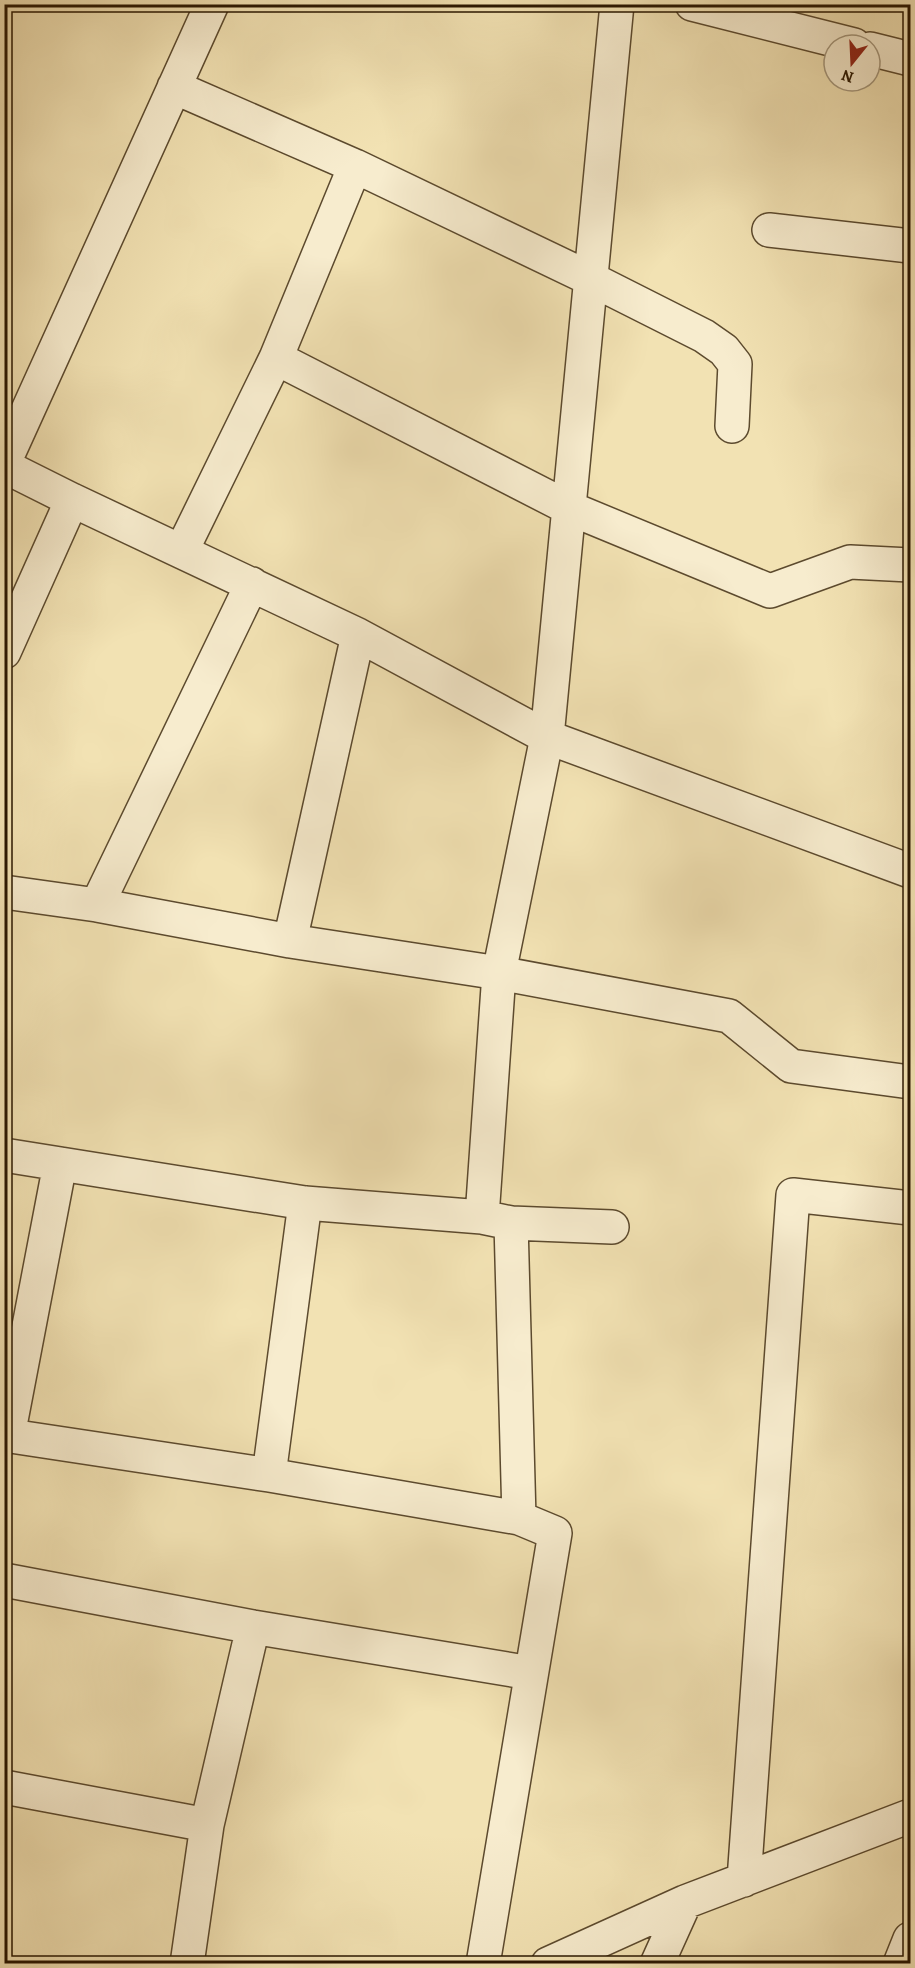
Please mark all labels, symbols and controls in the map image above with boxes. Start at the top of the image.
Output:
north arrow [822,33,882,93]
text: N [838,64,857,89]

